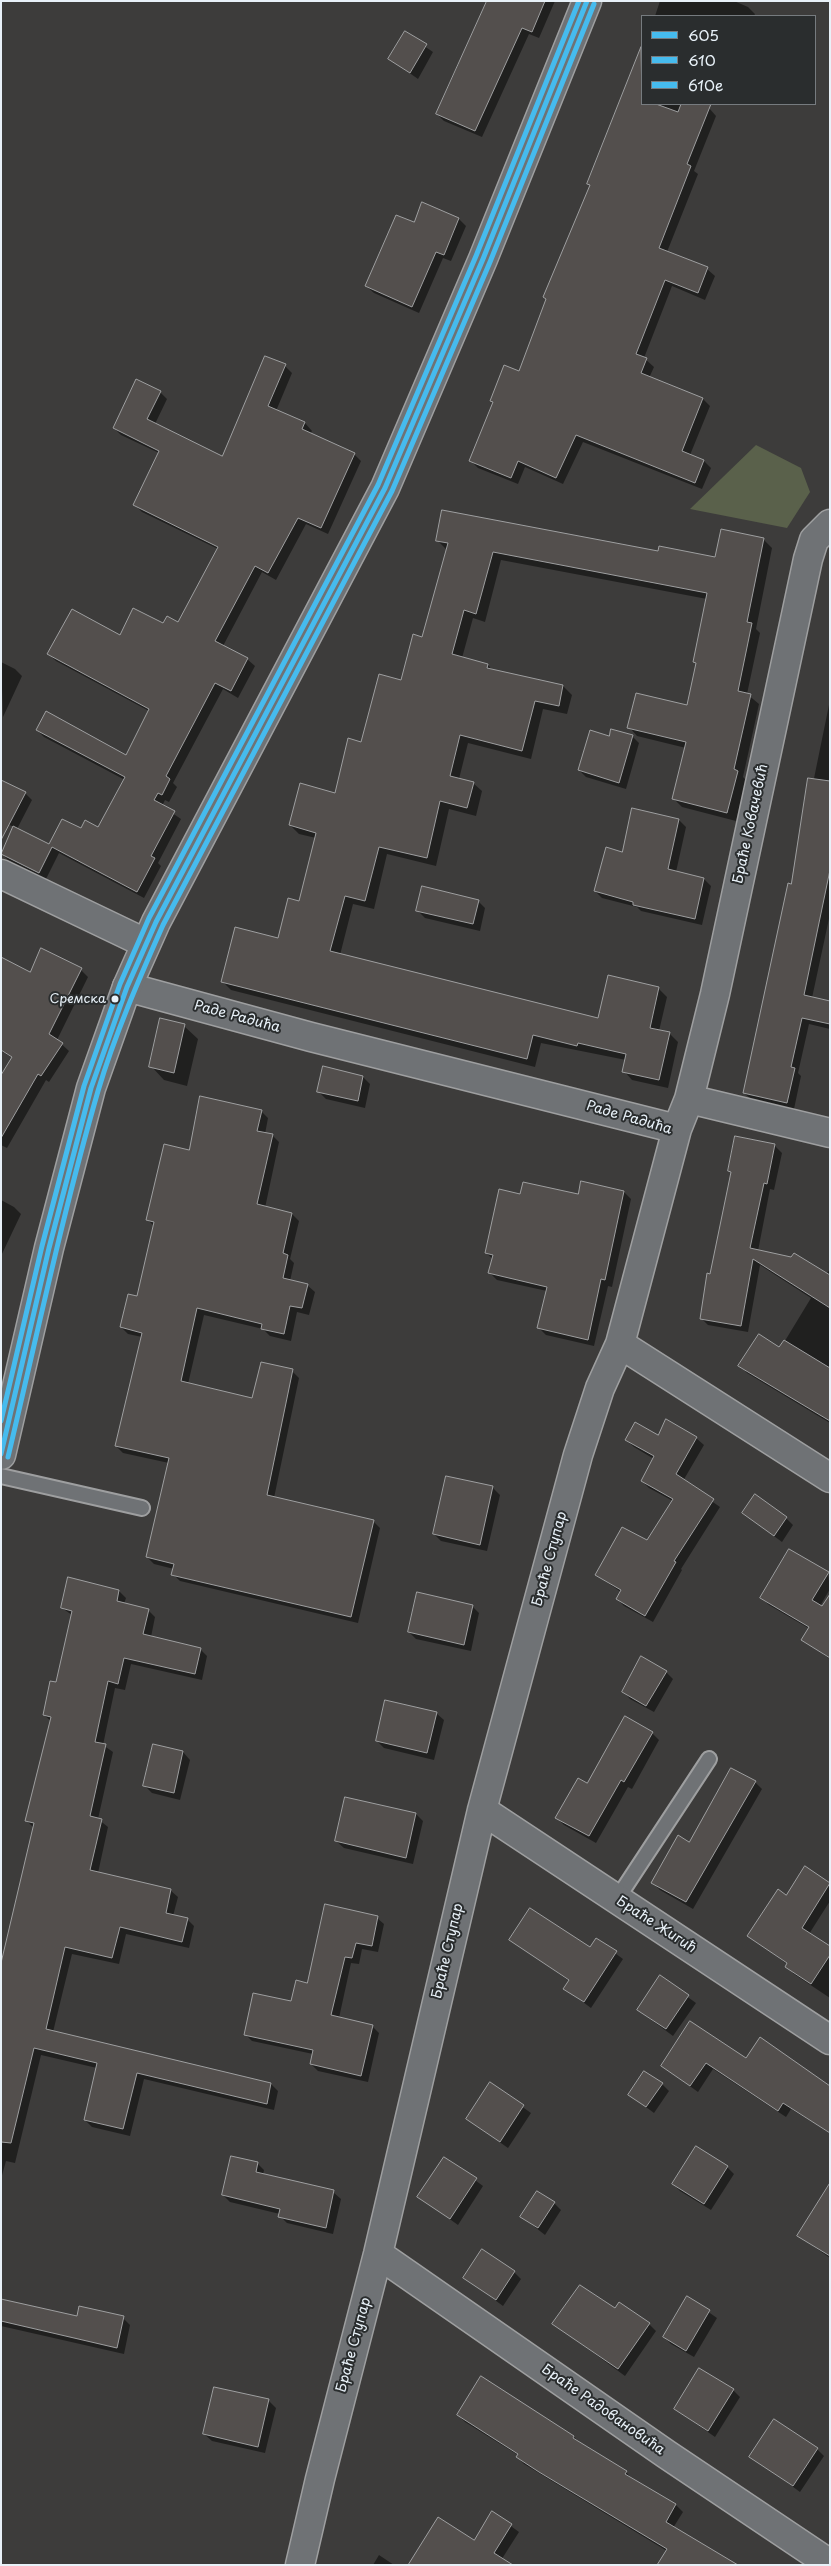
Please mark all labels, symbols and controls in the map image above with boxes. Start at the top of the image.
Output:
legend [641,15,816,105]
text: 605 [688,23,719,46]
text: 610 [688,48,716,71]
text: 610e [688,73,723,96]
street label: Браће Ковачевић [730,763,772,885]
place label: Сремска [49,991,106,1007]
marker: Сремска [110,994,120,1004]
street label: Раде Радића [192,997,282,1037]
street label: Раде Радића [584,1098,674,1138]
street label: Браће Ступар [529,1510,571,1608]
street label: Браће Жигић [613,1893,699,1957]
street label: Браће Ступар [429,1902,467,2000]
street label: Браће Ступар [333,2296,375,2394]
street label: Браће Радовановића [538,2361,668,2459]

